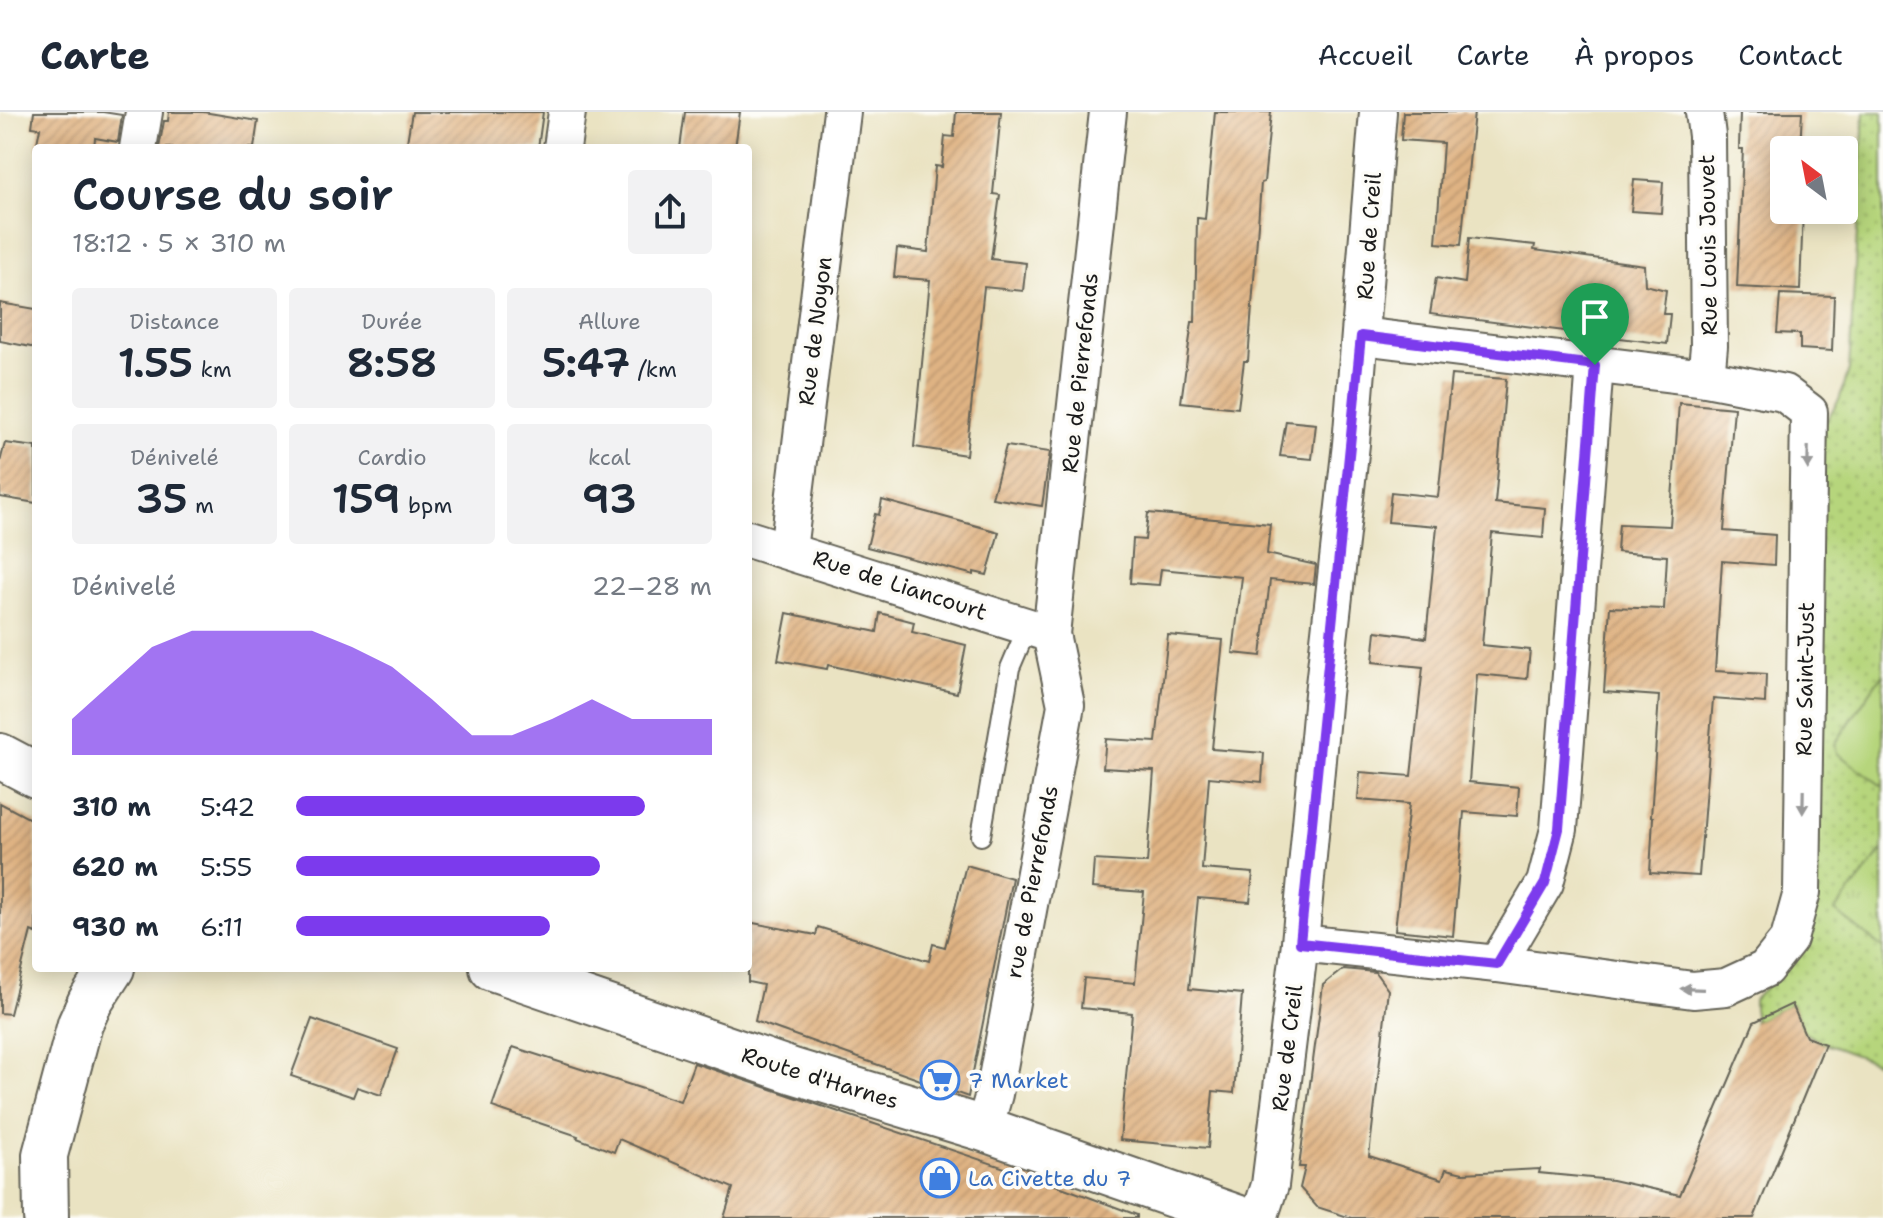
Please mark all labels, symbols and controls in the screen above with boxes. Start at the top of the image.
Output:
text: Carte [40,30,150,81]
text: Accueil [1318,36,1412,74]
text: Carte [1456,36,1530,74]
text: À propos [1574,36,1694,74]
text: Contact [1738,36,1843,74]
north arrow [1770,136,1858,224]
map controls [1770,136,1858,224]
street label: Rue Louis Jouvet [1692,154,1724,336]
text: Course du soir [72,165,393,224]
button: share [628,170,712,254]
street label: Rue de Creil [1350,171,1388,301]
text: 18:12 · 5 × 310 m [72,225,286,260]
street label: Rue de Noyon [791,255,839,407]
street label: Rue de Pierrefonds [1055,271,1105,475]
pin [1561,283,1629,365]
icon: arrive [1573,295,1617,339]
text: Distance [130,307,220,336]
text: Durée [362,307,422,336]
text: Allure [578,307,641,336]
text: 1.55 [118,336,193,390]
text: 8:58 [346,336,438,390]
text: 5:47 [542,336,630,390]
text: km [193,355,232,384]
text: /km [630,355,677,384]
text: Dénivelé [130,443,219,472]
text: Cardio [357,443,427,472]
text: kcal [588,443,631,472]
one-way arrow [1802,446,1814,471]
text: 35 [135,472,188,526]
text: 159 [332,472,401,526]
text: 93 [582,472,637,526]
text: m [188,491,214,520]
text: bpm [401,491,452,520]
street label: Rue de Liancourt [809,543,991,627]
text: Dénivelé [72,568,177,603]
text: 22–28 m [592,568,712,603]
street label: Rue Saint-Just [1789,602,1821,756]
street label: rue de Pierrefonds [999,783,1065,981]
text: 310 m [72,789,151,824]
text: 5:42 [200,789,255,824]
one-way arrow [1797,790,1809,815]
text: 620 m [72,849,158,884]
text: 5:55 [200,849,253,884]
text: 930 m [72,909,159,944]
text: 6:11 [200,909,243,944]
one-way arrow [1678,982,1704,995]
street label: Rue de Creil [1265,983,1309,1113]
street label: Route d'Harnes [738,1040,902,1116]
supermarket icon: 7 Market [919,1059,961,1101]
place label: 7 Market [968,1066,1069,1095]
shop icon: La Civette du 7 [919,1157,961,1199]
place label: La Civette du 7 [968,1164,1131,1193]

